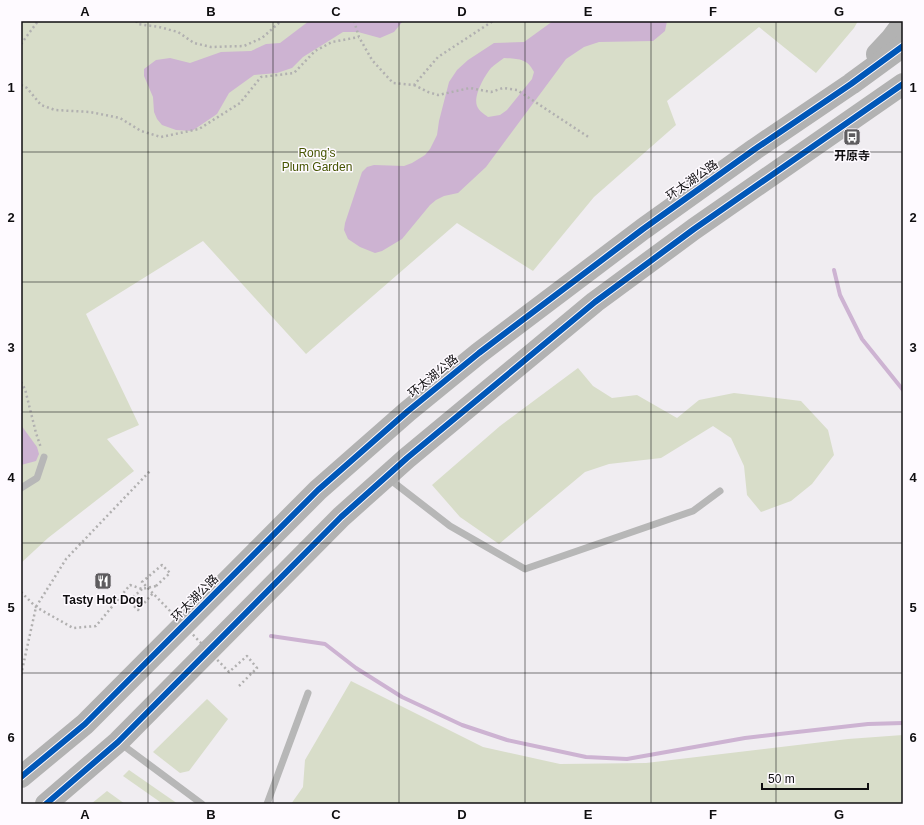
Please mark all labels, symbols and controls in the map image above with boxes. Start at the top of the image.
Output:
text: A [80,4,90,19]
text: B [206,4,216,19]
text: C [331,4,341,19]
text: D [457,4,467,19]
text: E [584,4,593,19]
text: F [709,4,717,19]
text: G [834,4,844,19]
text: 1 [7,80,15,95]
text: 1 [909,80,917,95]
bus stop icon: 开原寺 [842,127,862,147]
park label: Rong’s Plum Garden [282,146,352,174]
place label: 开原寺 [834,149,870,163]
street label: 环太湖公路 [663,157,721,203]
text: 2 [7,210,15,225]
text: 2 [909,210,917,225]
text: 3 [7,340,15,355]
text: 3 [909,340,917,355]
street label: 环太湖公路 [405,352,461,400]
text: 4 [7,470,15,485]
text: 4 [909,470,917,485]
restaurant icon: Tasty Hot Dog [93,571,113,591]
street label: 环太湖公路 [169,572,221,624]
place label: Tasty Hot Dog [63,593,143,607]
text: 5 [7,600,15,615]
text: 5 [909,600,917,615]
text: 6 [7,730,15,745]
text: 6 [909,730,917,745]
scale bar [762,765,868,791]
text: 50 m [768,772,795,786]
text: A [80,807,90,822]
text: B [206,807,216,822]
text: C [331,807,341,822]
text: D [457,807,467,822]
text: E [584,807,593,822]
text: F [709,807,717,822]
text: G [834,807,844,822]

